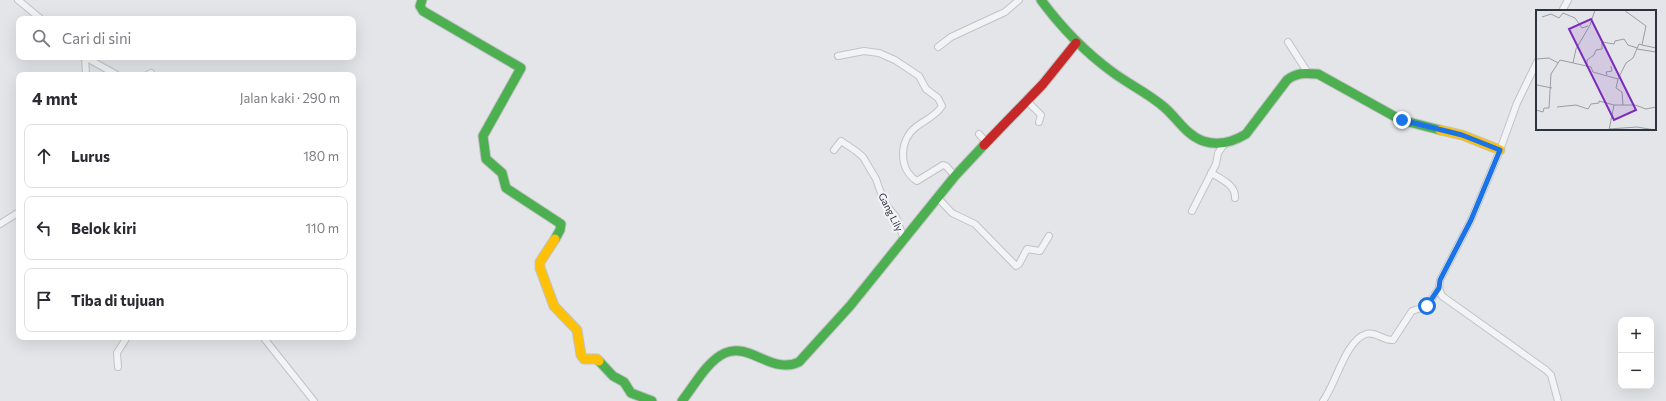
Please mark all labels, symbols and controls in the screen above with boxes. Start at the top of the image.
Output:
inset map [1536,10,1656,130]
search box [16,16,356,60]
icon: search [30,27,52,49]
text: Cari di sini [62,29,131,47]
text: 4 mnt [32,88,78,109]
text: Jalan kaki · 290 m [240,90,340,106]
route end [1393,111,1411,129]
icon: ahead [33,145,55,167]
text: Lurus [71,147,110,165]
text: 180 m [303,148,339,164]
street label: Gang Lily [876,191,906,233]
icon: left [33,217,55,239]
text: Belok kiri [71,219,137,237]
text: 110 m [306,220,339,236]
icon: arrive [33,289,55,311]
text: Tiba di tujuan [71,291,165,309]
route start [1418,297,1436,315]
map controls [1618,317,1654,389]
button: + [1618,317,1654,353]
button: − [1618,353,1654,389]

